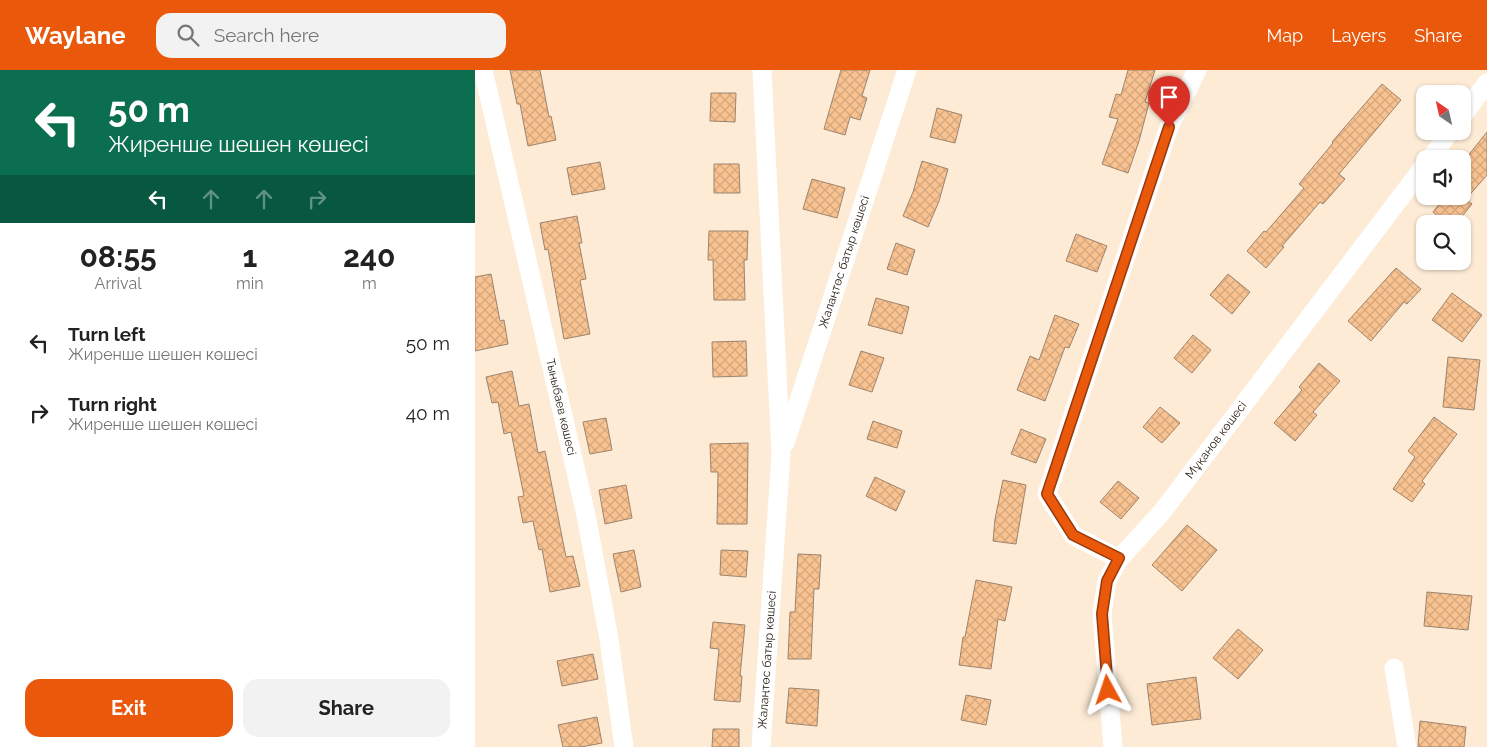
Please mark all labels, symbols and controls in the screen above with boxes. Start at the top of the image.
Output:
search box [156,13,506,58]
text: Waylane [25,21,126,50]
icon: search [174,21,202,49]
text: Search here [214,24,319,46]
text: Map [1267,25,1303,46]
text: Layers [1331,25,1386,46]
text: Share [1414,25,1462,46]
pin [1148,76,1190,127]
icon: arrive [1155,83,1183,111]
north arrow [1416,85,1471,140]
map controls [1416,85,1471,270]
text: 50 m [108,89,190,130]
icon: left [25,90,90,155]
text: Жиренше шешен көшесі [108,131,369,157]
button: sound [1416,150,1471,205]
icon: left [144,185,172,213]
icon: ahead [197,185,225,213]
icon: ahead [250,185,278,213]
icon: right [303,185,331,213]
street label: Жалаңтөс батыр көшесі [816,194,872,330]
button: search [1416,215,1471,270]
text: 08:55 [79,239,157,274]
text: 1 [242,239,257,274]
text: 240 [343,239,396,274]
text: Arrival [95,274,142,293]
text: min [236,274,264,293]
text: m [362,274,377,293]
text: Turn left [68,323,145,345]
icon: left [25,329,53,357]
text: 50 m [406,332,450,354]
text: Жиренше шешен көшесі [68,345,258,364]
street label: Тыныбаев көшесі [543,357,579,457]
text: Turn right [68,393,157,415]
icon: right [25,399,53,427]
street label: Мұқанов көшесі [1183,399,1249,481]
text: 40 m [406,402,450,424]
text: Жиренше шешен көшесі [68,415,258,434]
street label: Жалаңтөс батыр көшесі [755,590,779,730]
position arrow [1081,663,1133,715]
button: Exit [25,679,233,737]
button: Share [243,679,450,737]

